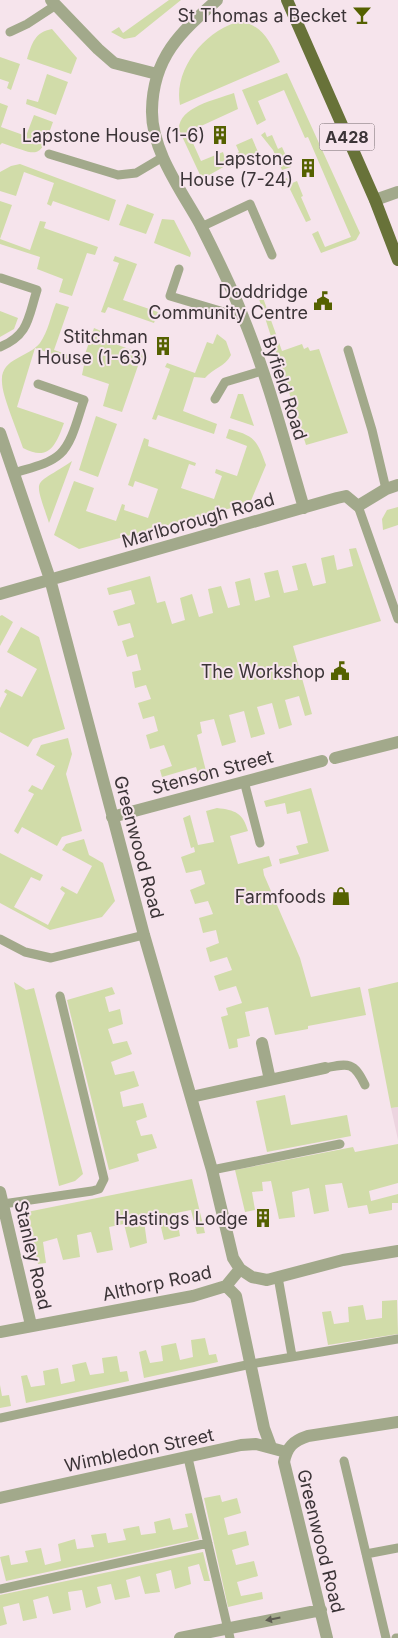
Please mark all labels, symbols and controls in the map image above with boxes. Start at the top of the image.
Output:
bar icon: St Thomas a Becket [351,4,373,26]
place label: St Thomas a Becket [177,5,347,26]
building icon: Lapstone House (1-6) [209,124,231,146]
road number: A428 [320,124,374,150]
place label: Lapstone House (1-6) [22,125,205,146]
place label: Lapstone House (7-24) [180,148,293,190]
building icon: Lapstone House (7-24) [297,157,319,179]
place label: Doddridge Community Centre [148,281,308,323]
public building icon: Doddridge Community Centre [312,290,334,312]
place label: Stitchman House (1-63) [37,326,148,368]
street label: Byfield Road [258,334,312,442]
building icon: Stitchman House (1-63) [152,335,174,357]
street label: Marlborough Road [119,488,277,552]
public building icon: The Workshop [329,660,351,682]
place label: The Workshop [201,661,325,682]
street label: Stenson Street [149,746,275,798]
street label: Greenwood Road [110,773,168,921]
shop icon: Farmfoods [330,885,352,907]
place label: Farmfoods [235,886,326,907]
street label: Stanley Road [10,1198,56,1312]
building icon: Hastings Lodge [252,1207,274,1229]
place label: Hastings Lodge [115,1208,248,1229]
street label: Althorp Road [101,1261,213,1305]
street label: Wimbledon Street [62,1424,216,1476]
street label: Greenwood Road [293,1467,349,1615]
one-way arrow [264,1615,280,1623]

